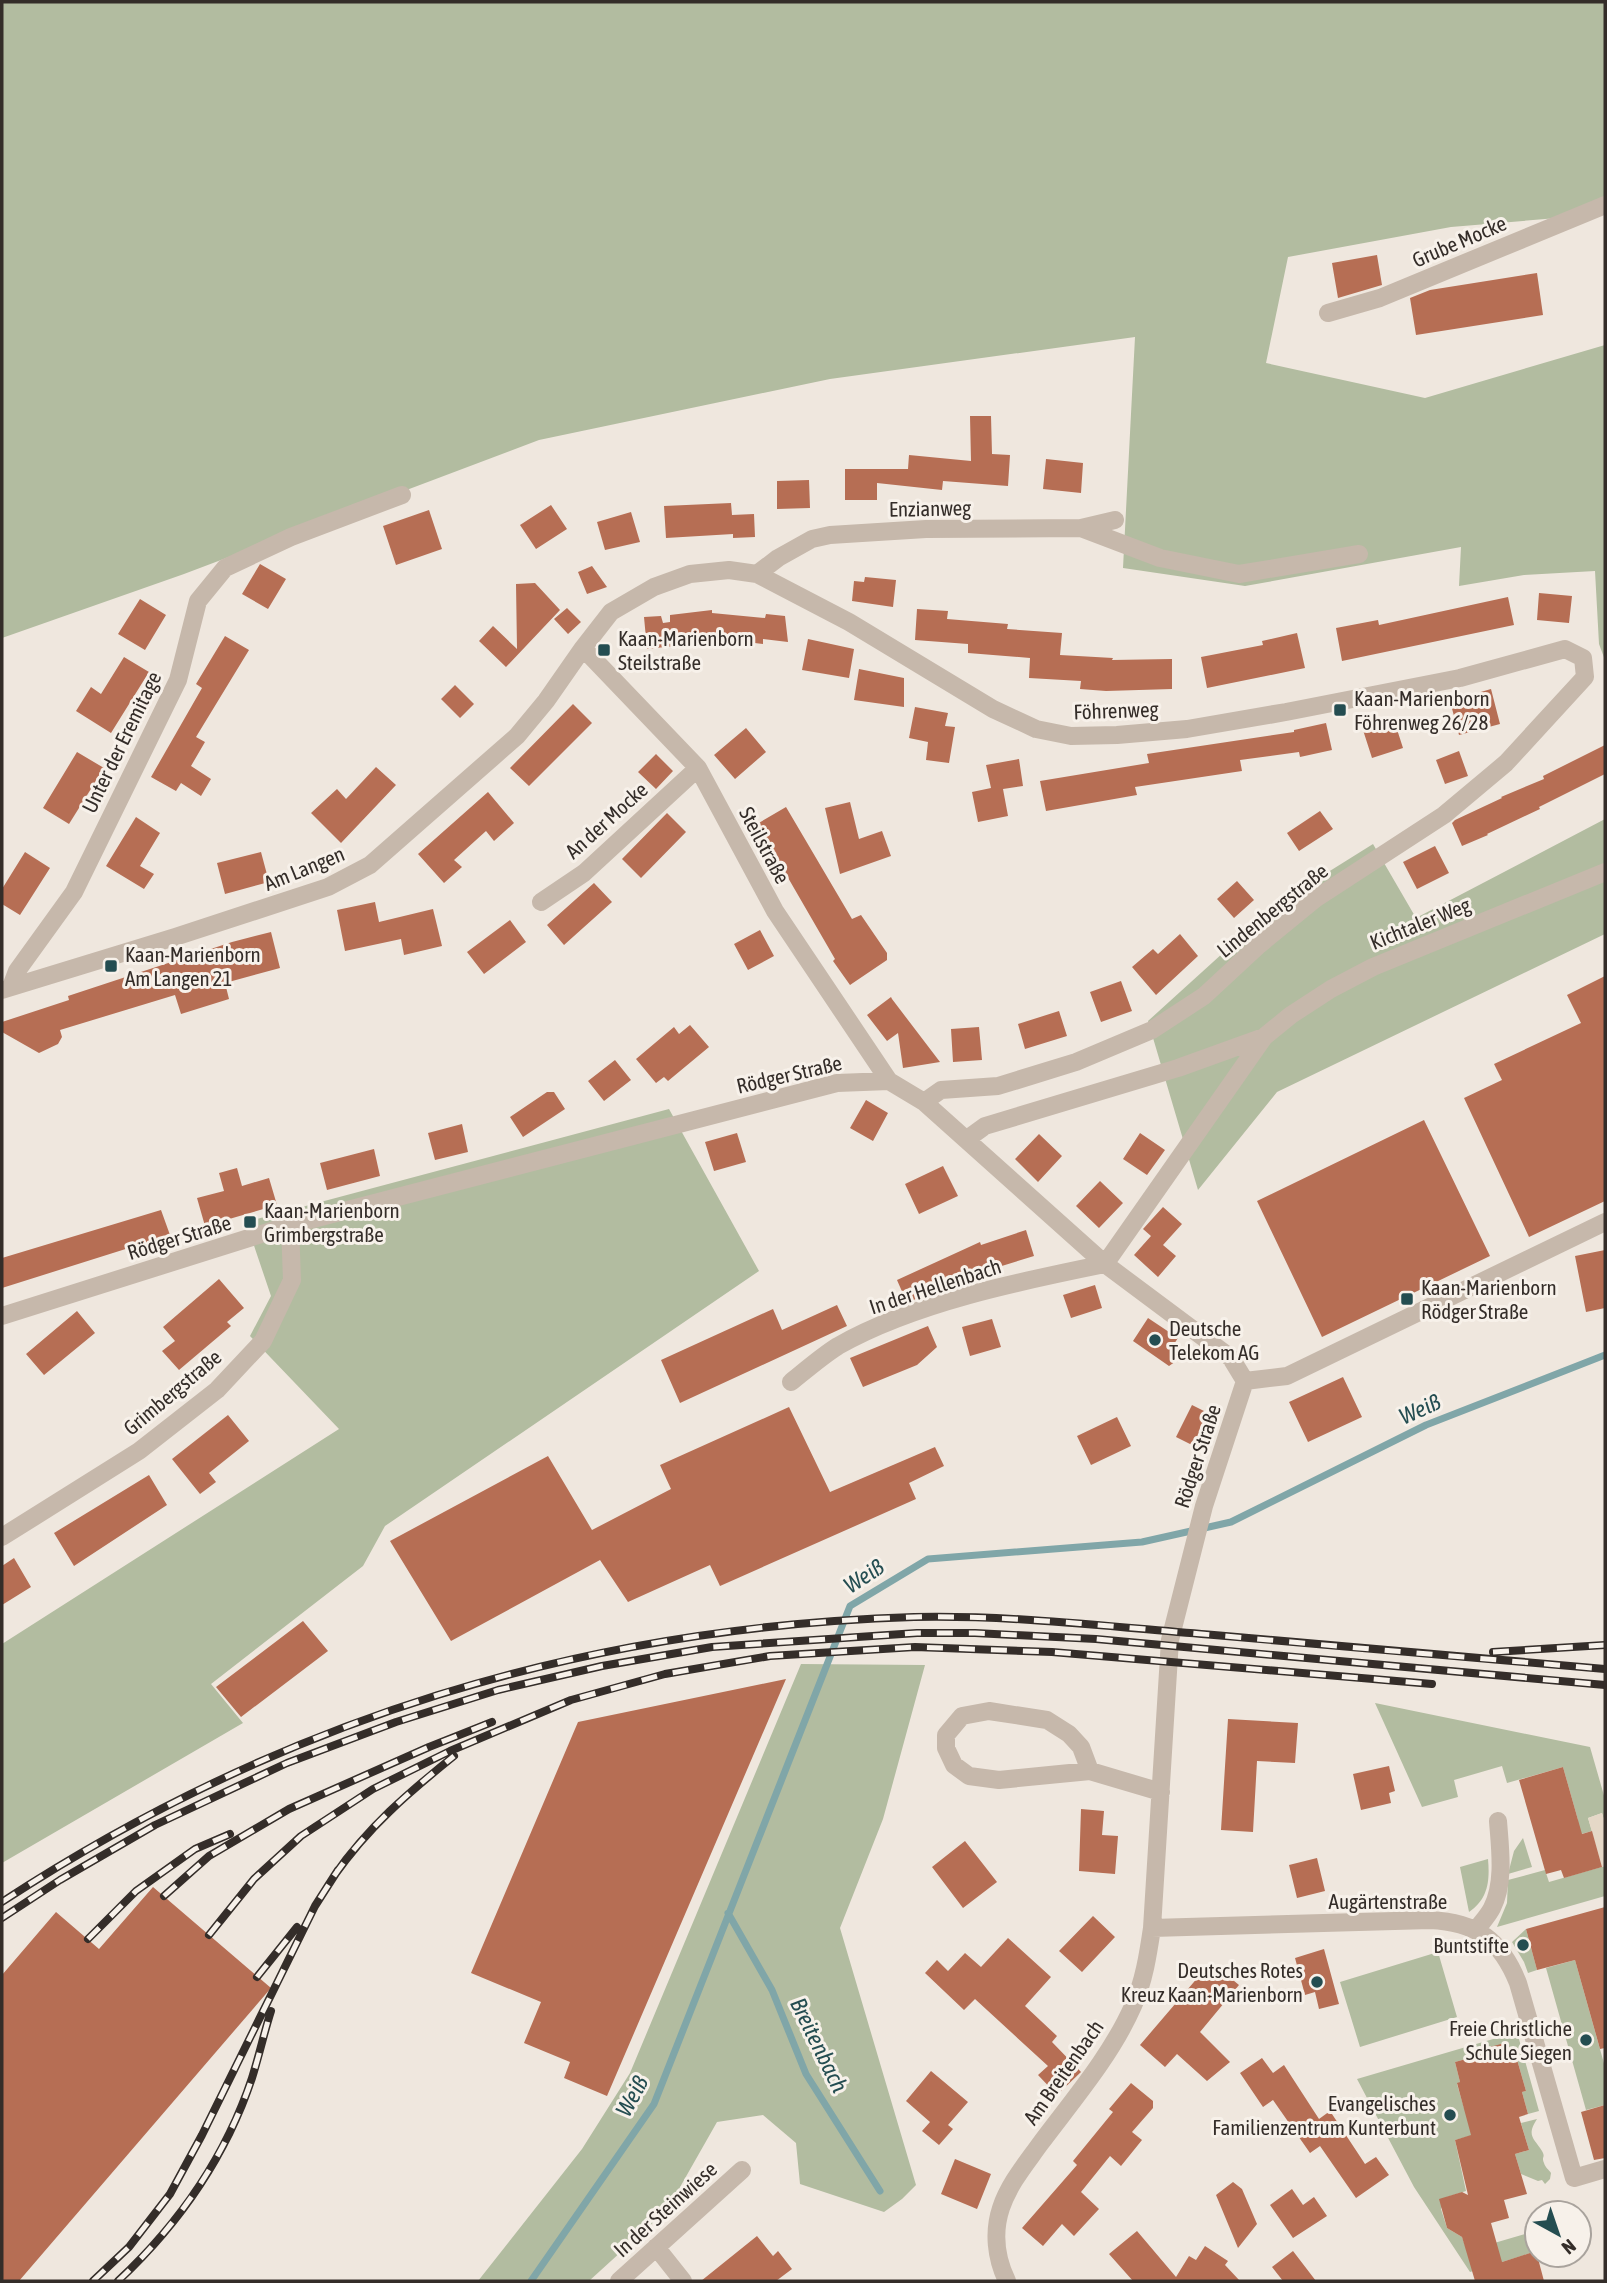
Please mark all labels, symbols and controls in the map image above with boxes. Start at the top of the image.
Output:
street label: Grube Mocke [1408,210,1510,272]
street label: Enzianweg [889,495,971,521]
place label: Kaan-Marienborn Steilstraße [618,626,754,674]
marker: Kaan-Marienborn Steilstraße [596,642,612,658]
street label: Unter der Eremitage [76,667,166,817]
place label: Kaan-Marienborn Föhrenweg 26/28 [1354,686,1490,734]
street label: Föhrenweg [1073,697,1159,723]
marker: Kaan-Marienborn Föhrenweg 26/28 [1332,702,1348,718]
street label: An der Mocke [560,777,652,863]
street label: Steilstraße [735,803,795,887]
street label: Am Langen [260,841,348,895]
street label: Lindenbergstraße [1212,858,1332,962]
street label: Kichtaler Weg [1366,892,1474,954]
place label: Kaan-Marienborn Am Langen 21 [125,942,261,990]
marker: Kaan-Marienborn Am Langen 21 [103,958,119,974]
street label: Rödger Straße [734,1050,844,1098]
place label: Kaan-Marienborn Grimbergstraße [264,1198,400,1246]
street label: Rödger Straße [124,1210,234,1264]
marker: Kaan-Marienborn Grimbergstraße [242,1214,258,1230]
street label: In der Hellenbach [866,1253,1004,1319]
place label: Kaan-Marienborn Rödger Straße [1421,1275,1557,1323]
marker: Kaan-Marienborn Rödger Straße [1399,1291,1415,1307]
place label: Deutsche Telekom AG [1169,1316,1260,1364]
marker: Deutsche Telekom AG [1147,1332,1163,1348]
street label: Grimbergstraße [118,1344,226,1440]
water label: Weiß [1395,1388,1445,1430]
street label: Rödger Straße [1169,1401,1225,1511]
water label: Weiß [839,1553,889,1598]
street label: Augärtenstraße [1329,1889,1447,1913]
place label: Buntstifte [1433,1933,1509,1957]
marker: Buntstifte [1515,1937,1531,1953]
place label: Deutsches Rotes Kreuz Kaan-Marienborn [1121,1958,1303,2006]
marker: Deutsches Rotes Kreuz Kaan-Marienborn [1309,1974,1325,1990]
water label: Breitenbach [785,1993,853,2097]
street label: Am Breitenbach [1018,2015,1108,2129]
place label: Freie Christliche Schule Siegen [1449,2016,1572,2064]
marker: Freie Christliche Schule Siegen [1578,2032,1594,2048]
water label: Weiß [610,2071,654,2121]
place label: Evangelisches Familienzentrum Kunterbunt [1212,2091,1436,2139]
marker: Evangelisches Familienzentrum Kunterbunt [1442,2107,1458,2123]
street label: In der Steinwiese [609,2157,721,2261]
north arrow [1523,2199,1593,2269]
text: N [1558,2235,1580,2259]

